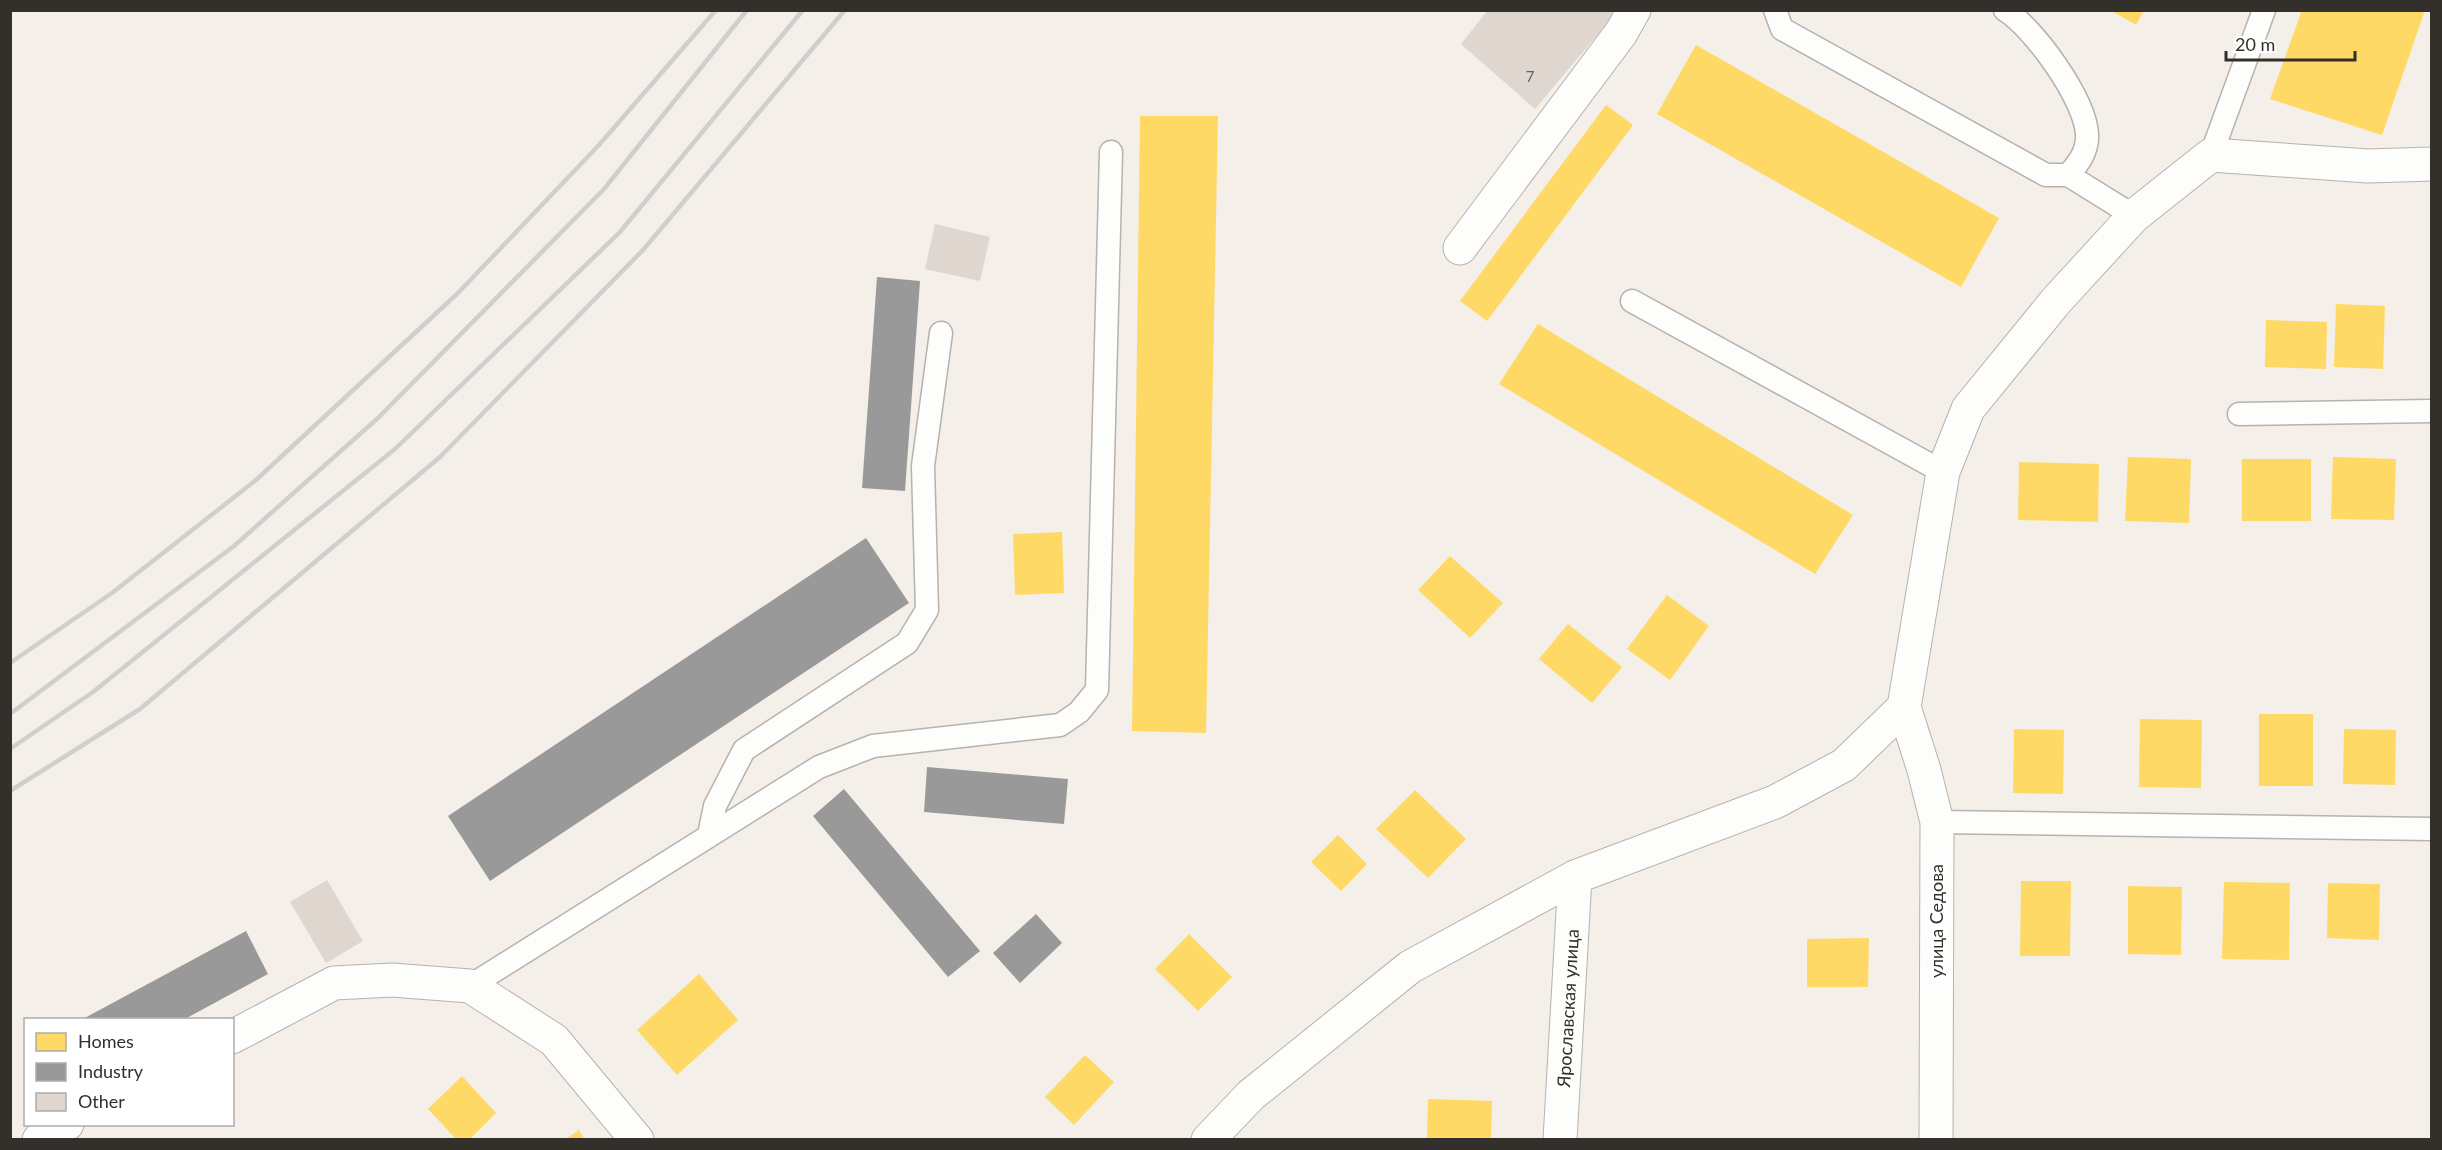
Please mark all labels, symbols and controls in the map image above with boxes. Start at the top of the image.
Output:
scale bar [2226,24,2355,62]
text: 20 m [2235,33,2275,55]
house number: 7 [1526,67,1535,85]
street label: улица Седова [1925,864,1947,978]
street label: Ярославская улица [1552,928,1583,1089]
legend [24,1018,234,1126]
text: Homes [78,1030,134,1052]
text: Industry [78,1060,144,1082]
text: Other [78,1090,125,1112]

